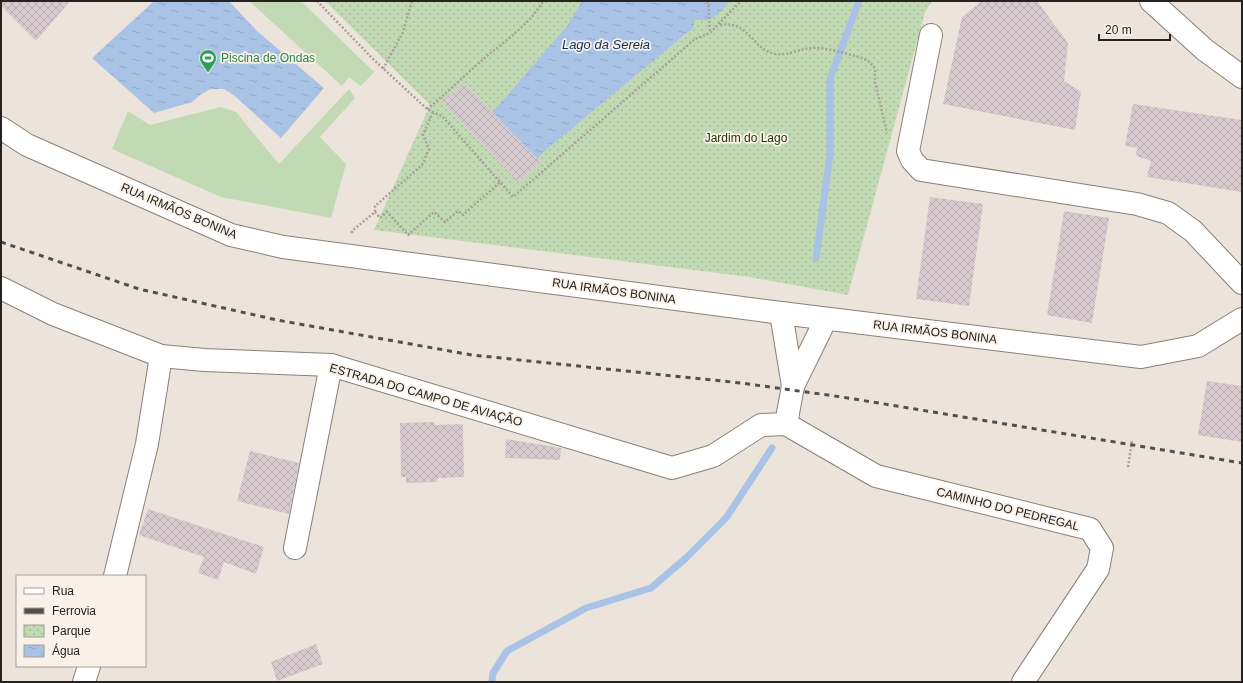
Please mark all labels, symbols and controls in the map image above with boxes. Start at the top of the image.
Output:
scale bar [1099,16,1170,42]
text: 20 m [1105,23,1132,37]
water label: Lago da Sereia [562,37,650,52]
sports icon: Piscina de Ondas [198,48,218,73]
place label: Piscina de Ondas [221,51,315,65]
park label: Jardim do Lago [705,131,788,145]
street label: RUA IRMÃOS BONINA [119,180,239,242]
street label: RUA IRMÃOS BONINA [551,275,677,307]
street label: RUA IRMÃOS BONINA [872,317,998,347]
street label: ESTRADA DO CAMPO DE AVIAÇÃO [328,361,524,429]
street label: CAMINHO DO PEDREGAL [935,484,1081,534]
legend [16,575,146,667]
text: Rua [52,584,74,598]
text: Ferrovia [52,604,96,618]
text: Parque [52,624,91,638]
text: Água [52,643,80,658]

